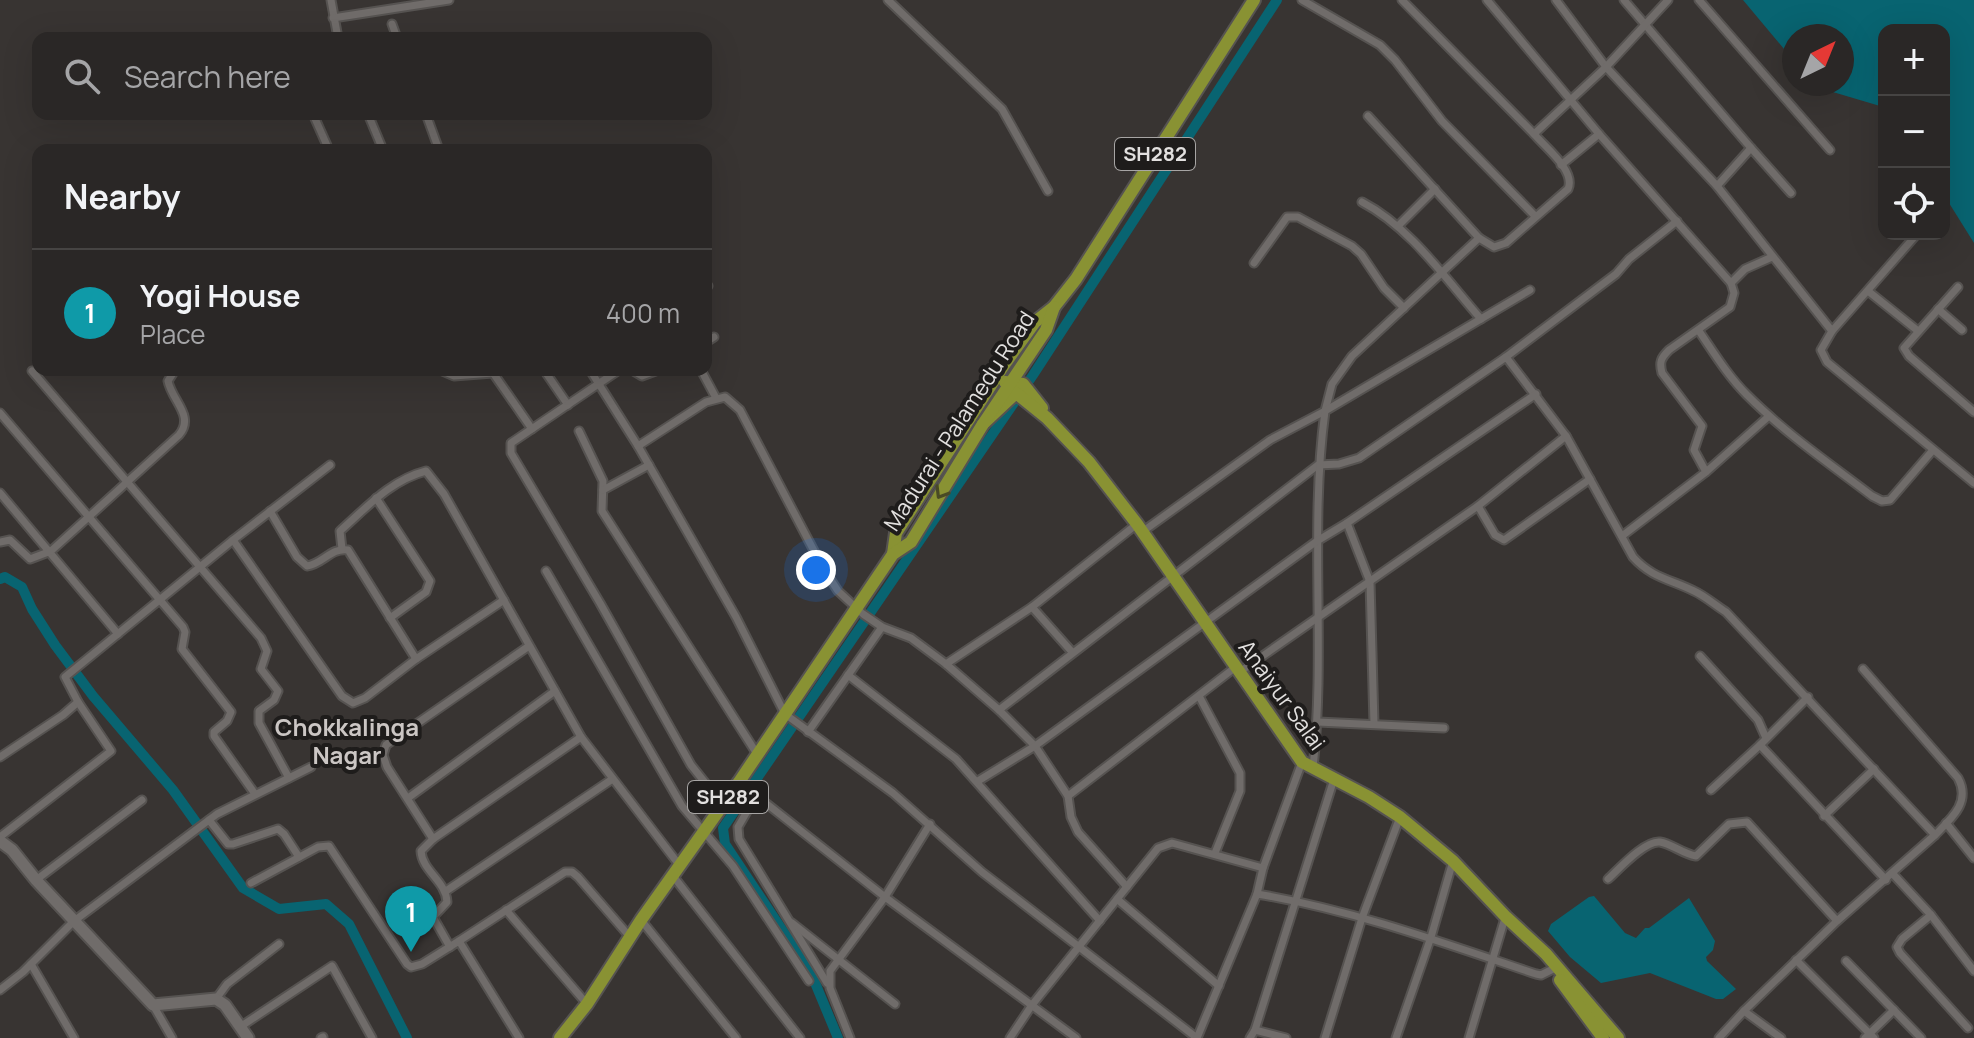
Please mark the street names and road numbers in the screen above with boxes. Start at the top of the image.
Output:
road number: SH282 [1115,138,1195,170]
street label: Madurai - Palamedu Road [877,305,1041,537]
street label: Anaiyur Salai [1232,634,1332,756]
road number: SH282 [688,781,768,813]

